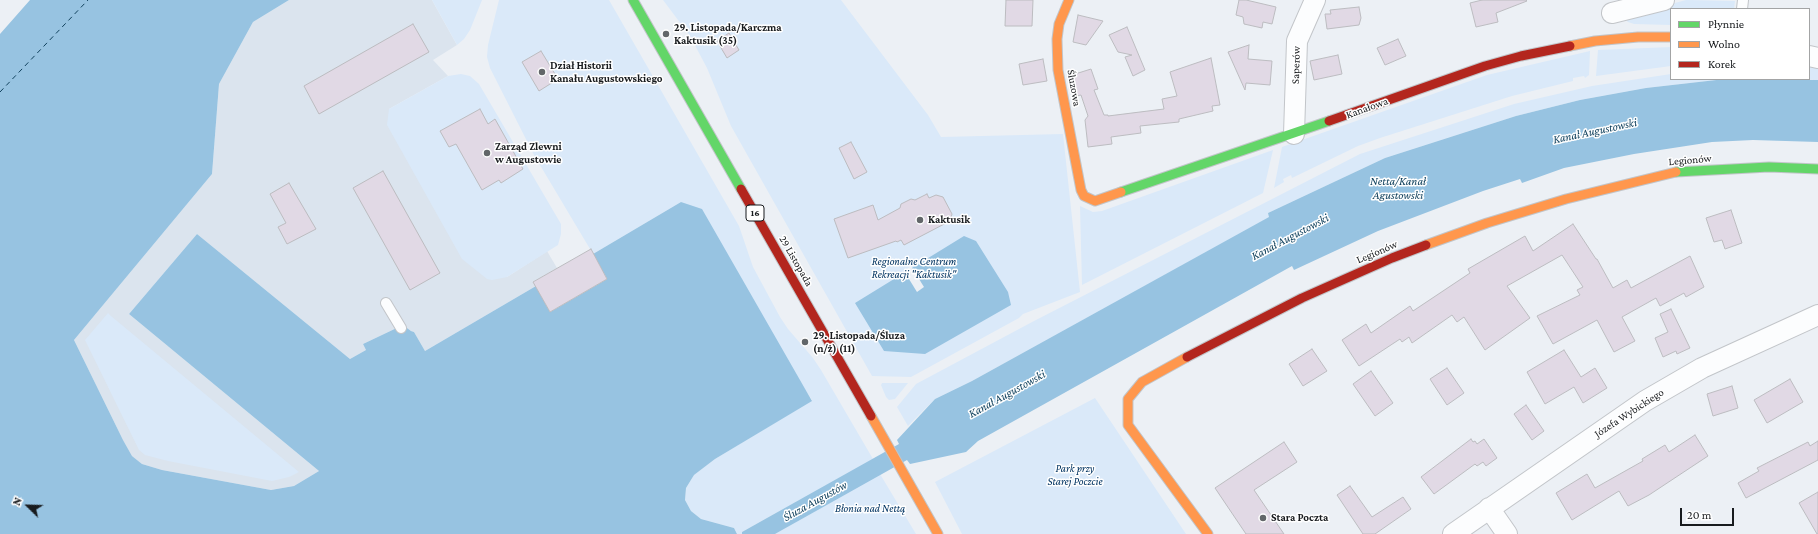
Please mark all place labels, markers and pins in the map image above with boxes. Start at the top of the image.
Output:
place label: 29. Listopada/Karczma Kaktusik (35) [674,21,782,47]
marker: 29. Listopada/Karczma Kaktusik (35) [661,29,671,39]
place label: Dział Historii Kanału Augustowskiego [550,59,663,85]
marker: Dział Historii Kanału Augustowskiego [537,67,547,77]
place label: Zarząd Zlewni w Augustowie [495,140,562,166]
marker: Zarząd Zlewni w Augustowie [482,148,492,158]
place label: Kaktusik [928,213,970,227]
marker: Kaktusik [915,215,925,225]
place label: 29. Listopada/Śluza (n/ż) (11) [813,329,905,355]
marker: 29. Listopada/Śluza (n/ż) (11) [800,337,810,347]
place label: Stara Poczta [1271,511,1328,525]
marker: Stara Poczta [1258,513,1268,523]

